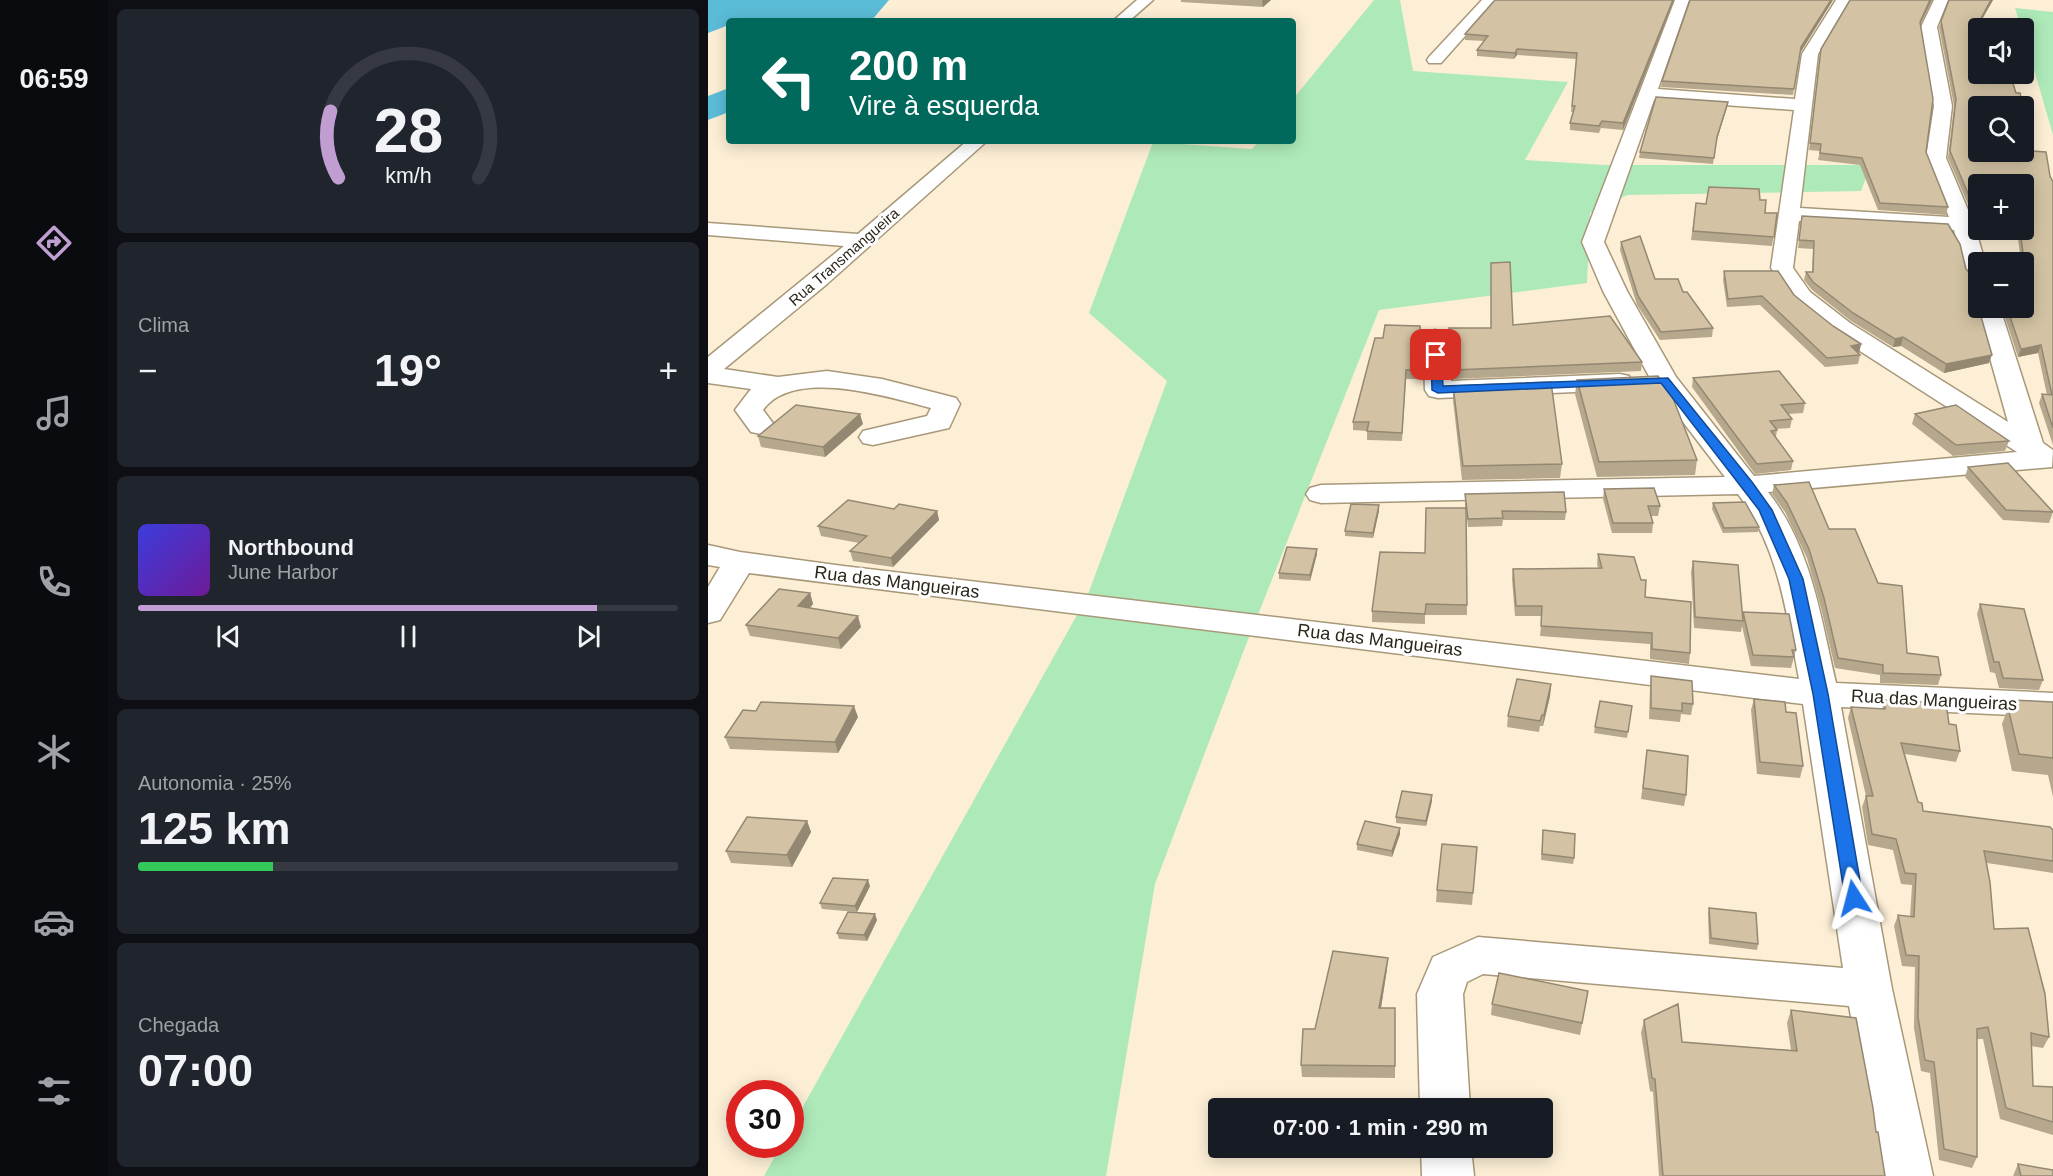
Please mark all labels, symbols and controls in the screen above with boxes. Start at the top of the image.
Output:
map controls [1968,18,2034,318]
button: sound [1968,18,2034,84]
icon: left [750,42,828,120]
text: 200 m [849,42,968,89]
text: 06:59 [19,64,89,94]
text: Vire à esquerda [849,91,1039,121]
text: 28 [373,96,443,165]
button: search [1968,96,2034,162]
text: km/h [385,165,431,189]
button: + [1968,174,2034,240]
street label: Rua Transmangueira [785,204,903,309]
icon: directions [33,222,75,264]
button: − [1968,252,2034,318]
text: Clima [138,314,189,336]
pin [1410,329,1461,380]
icon: arrive [1419,338,1452,371]
text: 19° [374,345,442,396]
text: − [138,352,157,389]
text: + [659,352,678,389]
icon: music [33,392,75,434]
text: Northbound [228,535,354,560]
icon: phone [33,561,75,603]
text: June Harbor [228,561,338,583]
street label: Rua das Mangueiras [813,562,981,602]
icon: previous [212,620,245,653]
icon: pause [392,620,425,653]
icon: next [572,620,605,653]
street label: Rua das Mangueiras [1296,620,1464,660]
street label: Rua das Mangueiras [1851,686,2017,714]
icon: climate [33,731,75,773]
text: Autonomia · 25% [138,772,291,794]
text: 125 km [138,803,291,854]
position arrow [1822,866,1886,930]
icon: car [33,901,75,943]
text: Chegada [138,1014,219,1036]
text: 07:00 [138,1045,253,1096]
icon: filters [33,1070,75,1112]
speed limit sign: 30 [726,1080,804,1158]
text: 07:00 · 1 min · 290 m [1273,1115,1488,1140]

